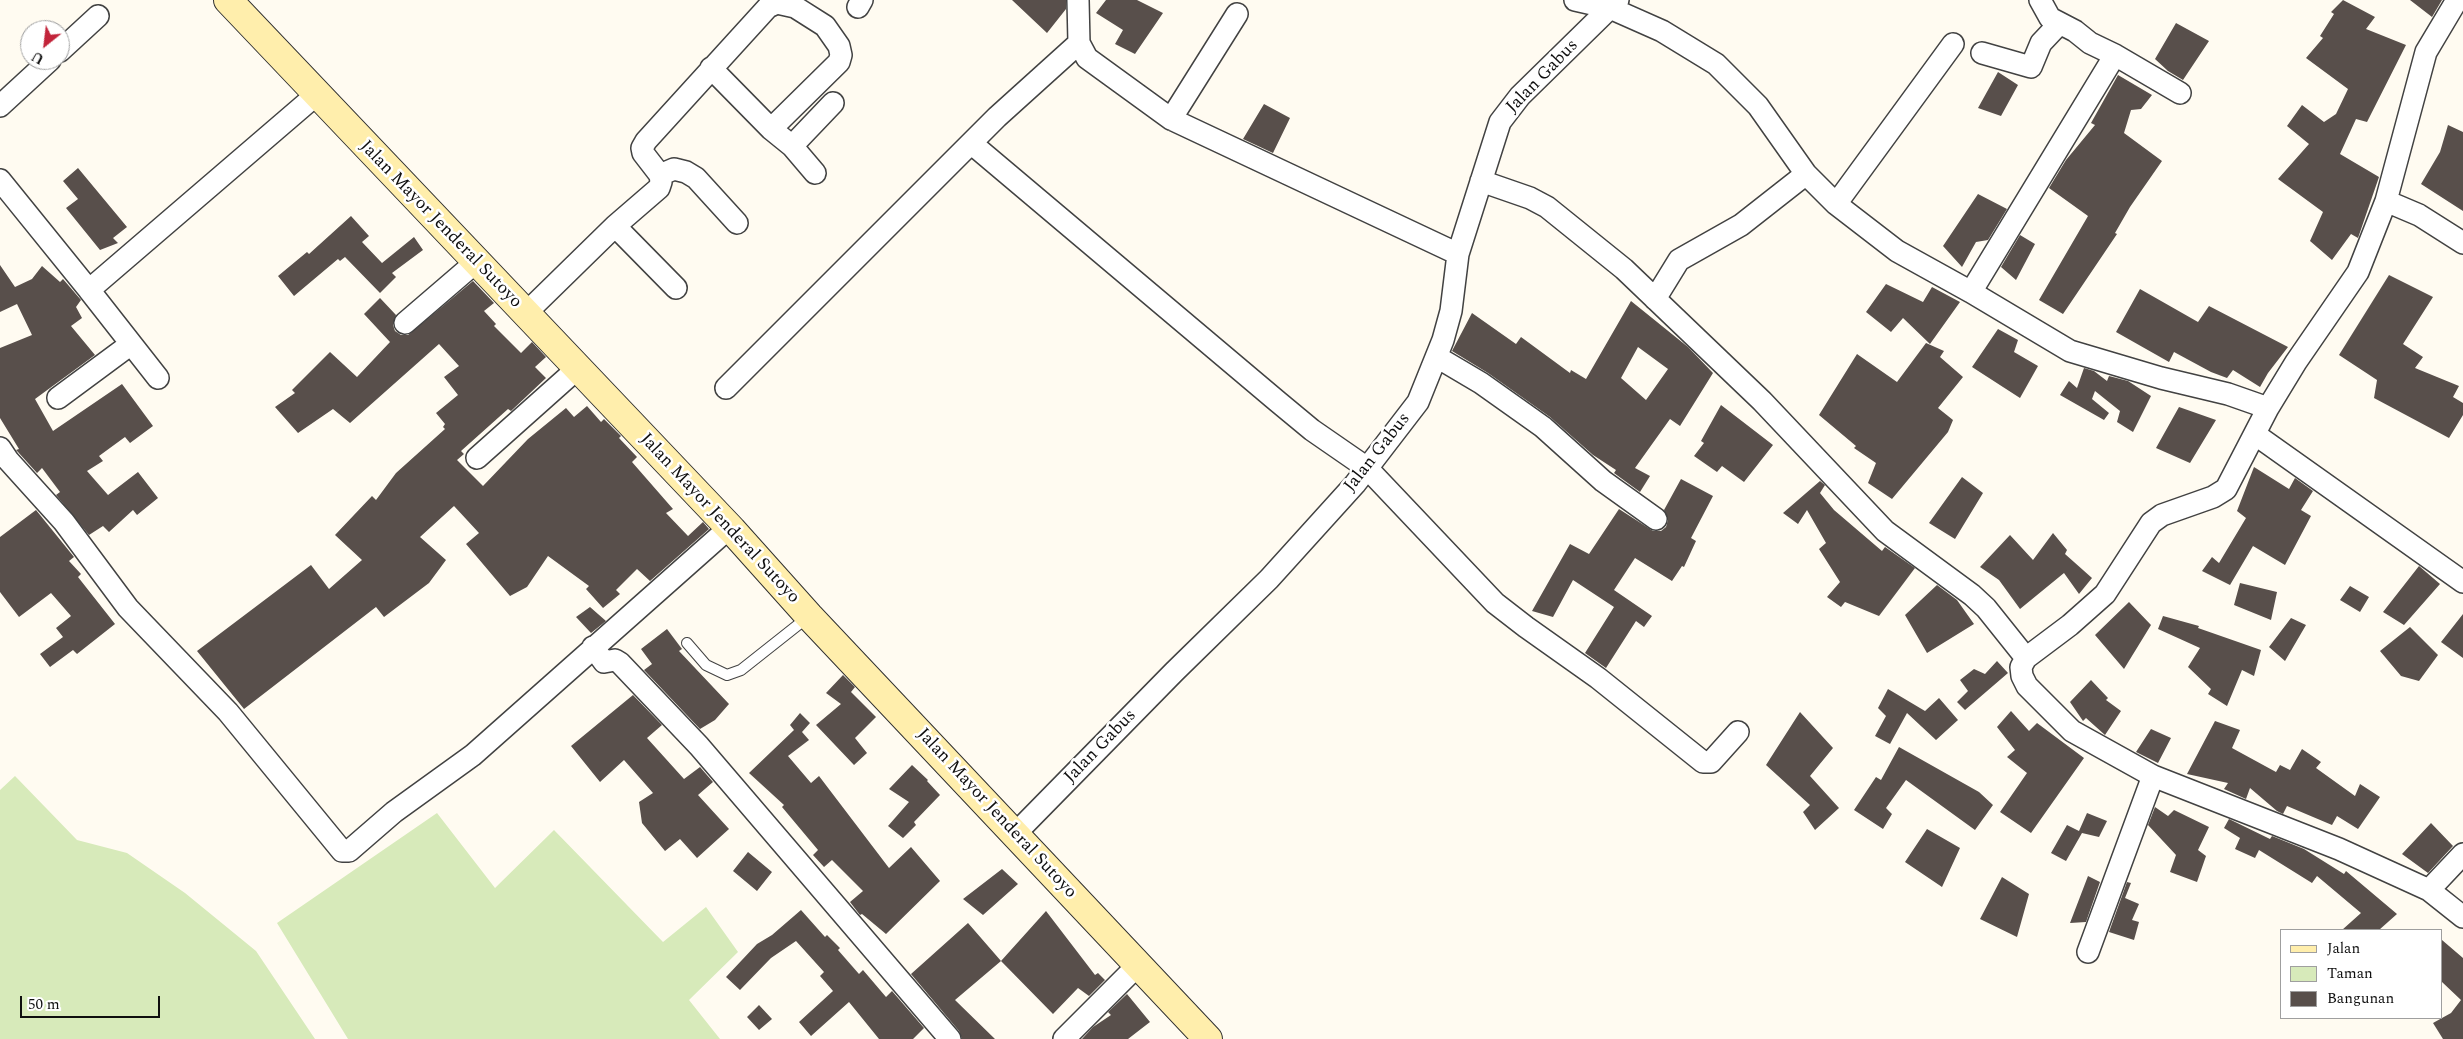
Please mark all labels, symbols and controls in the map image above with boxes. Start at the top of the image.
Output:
north arrow [20,20,70,70]
street label: Jalan Gabus [1502,35,1584,119]
text: U [28,46,48,70]
street label: Jalan Mayor Jenderal Sutoyo [354,137,526,313]
street label: Jalan Gabus [1340,409,1416,497]
street label: Jalan Mayor Jenderal Sutoyo [634,429,804,609]
street label: Jalan Gabus [1060,705,1142,789]
street label: Jalan Mayor Jenderal Sutoyo [911,724,1081,904]
legend [2280,929,2443,1019]
text: Jalan [2327,937,2360,960]
text: Taman [2327,962,2373,985]
scale bar [22,986,162,1018]
text: Bangunan [2327,987,2394,1010]
text: 50 m [28,993,60,1016]

